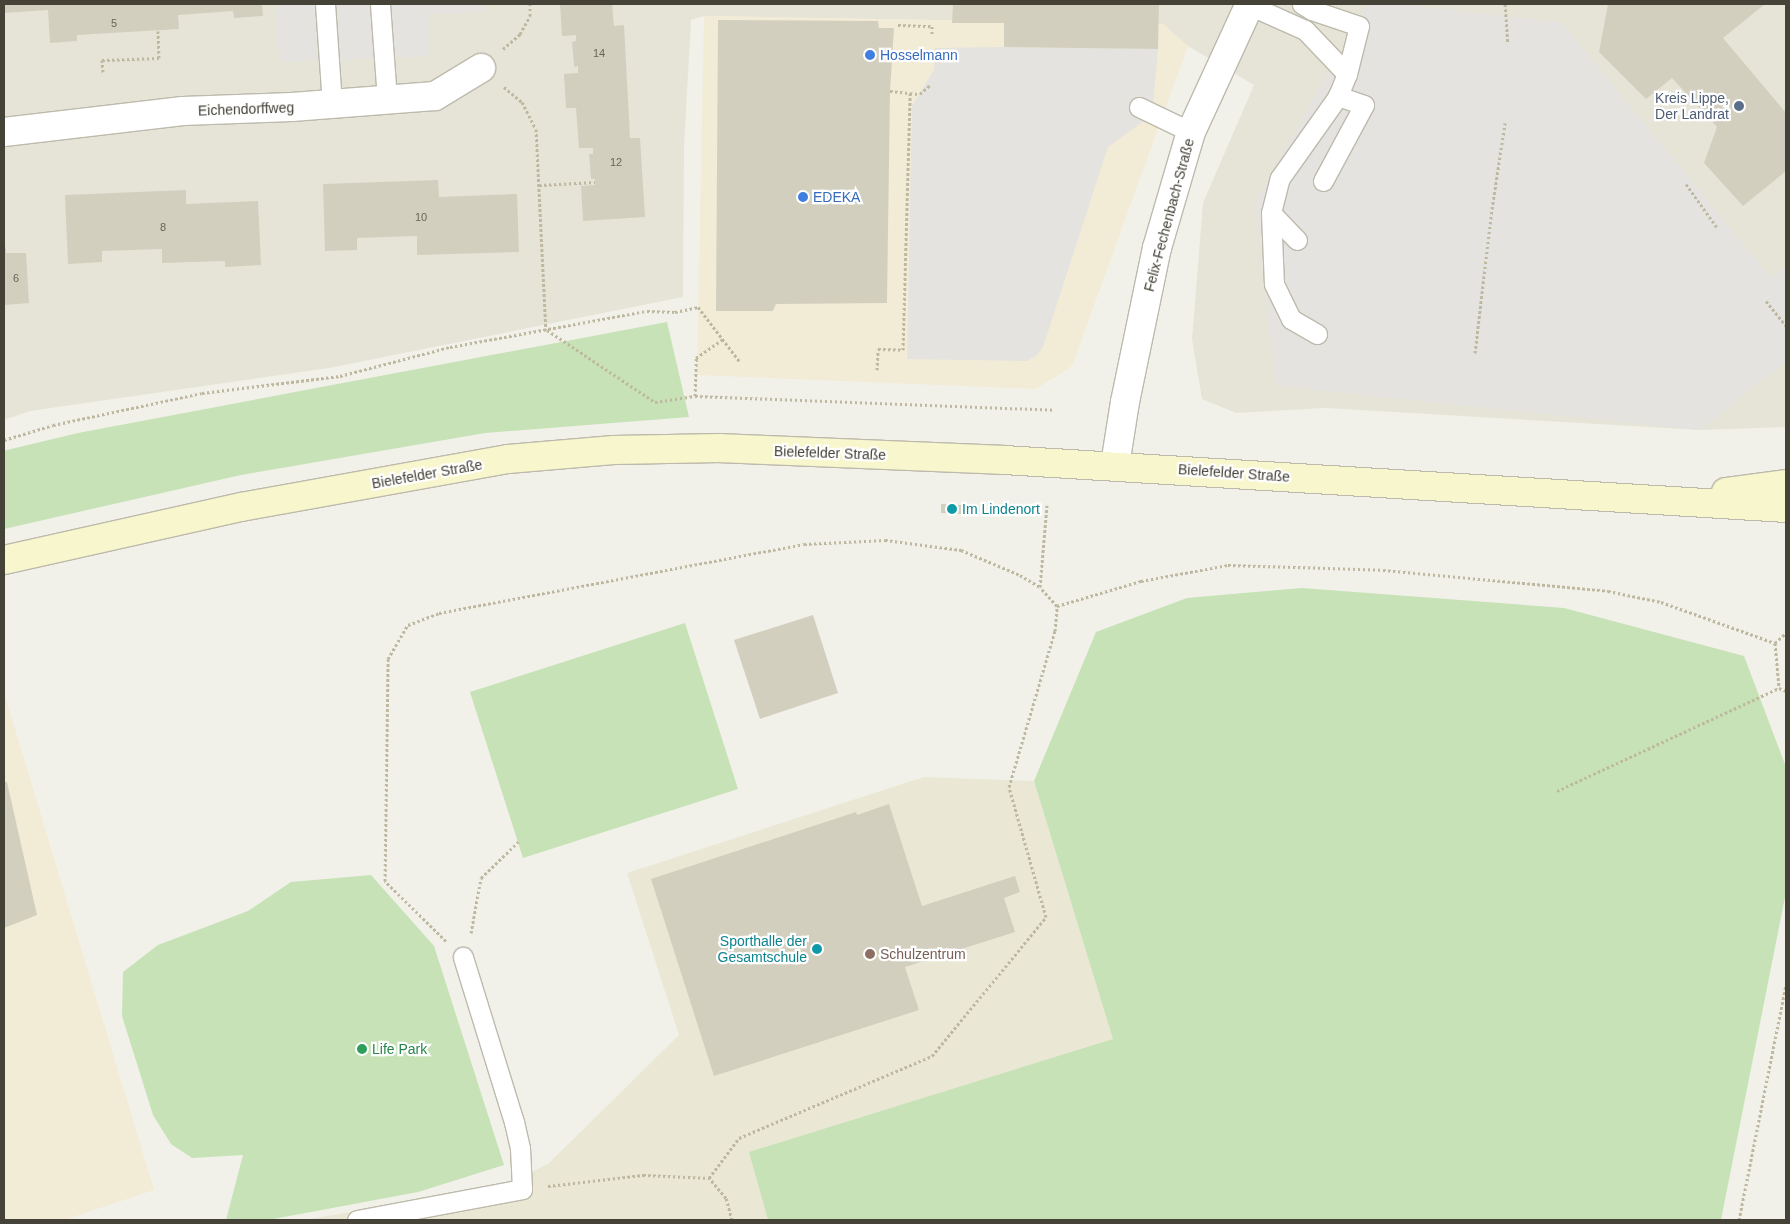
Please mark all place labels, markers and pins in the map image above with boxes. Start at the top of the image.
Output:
place label: Hosselmann [880,47,958,63]
marker: Hosselmann [864,49,876,61]
place label: Kreis Lippe, Der Landrat [1655,90,1729,122]
marker: Kreis Lippe, Der Landrat [1733,100,1745,112]
place label: EDEKA [813,189,860,205]
marker: EDEKA [797,191,809,203]
place label: Im Lindenort [962,501,1040,517]
marker: Im Lindenort [946,503,958,515]
place label: Sporthalle der Gesamtschule [718,933,807,966]
marker: Sporthalle der Gesamtschule [811,943,823,955]
place label: Schulzentrum [880,946,966,962]
marker: Schulzentrum [864,948,876,960]
place label: Life Park [372,1041,427,1057]
marker: Life Park [356,1043,368,1055]

